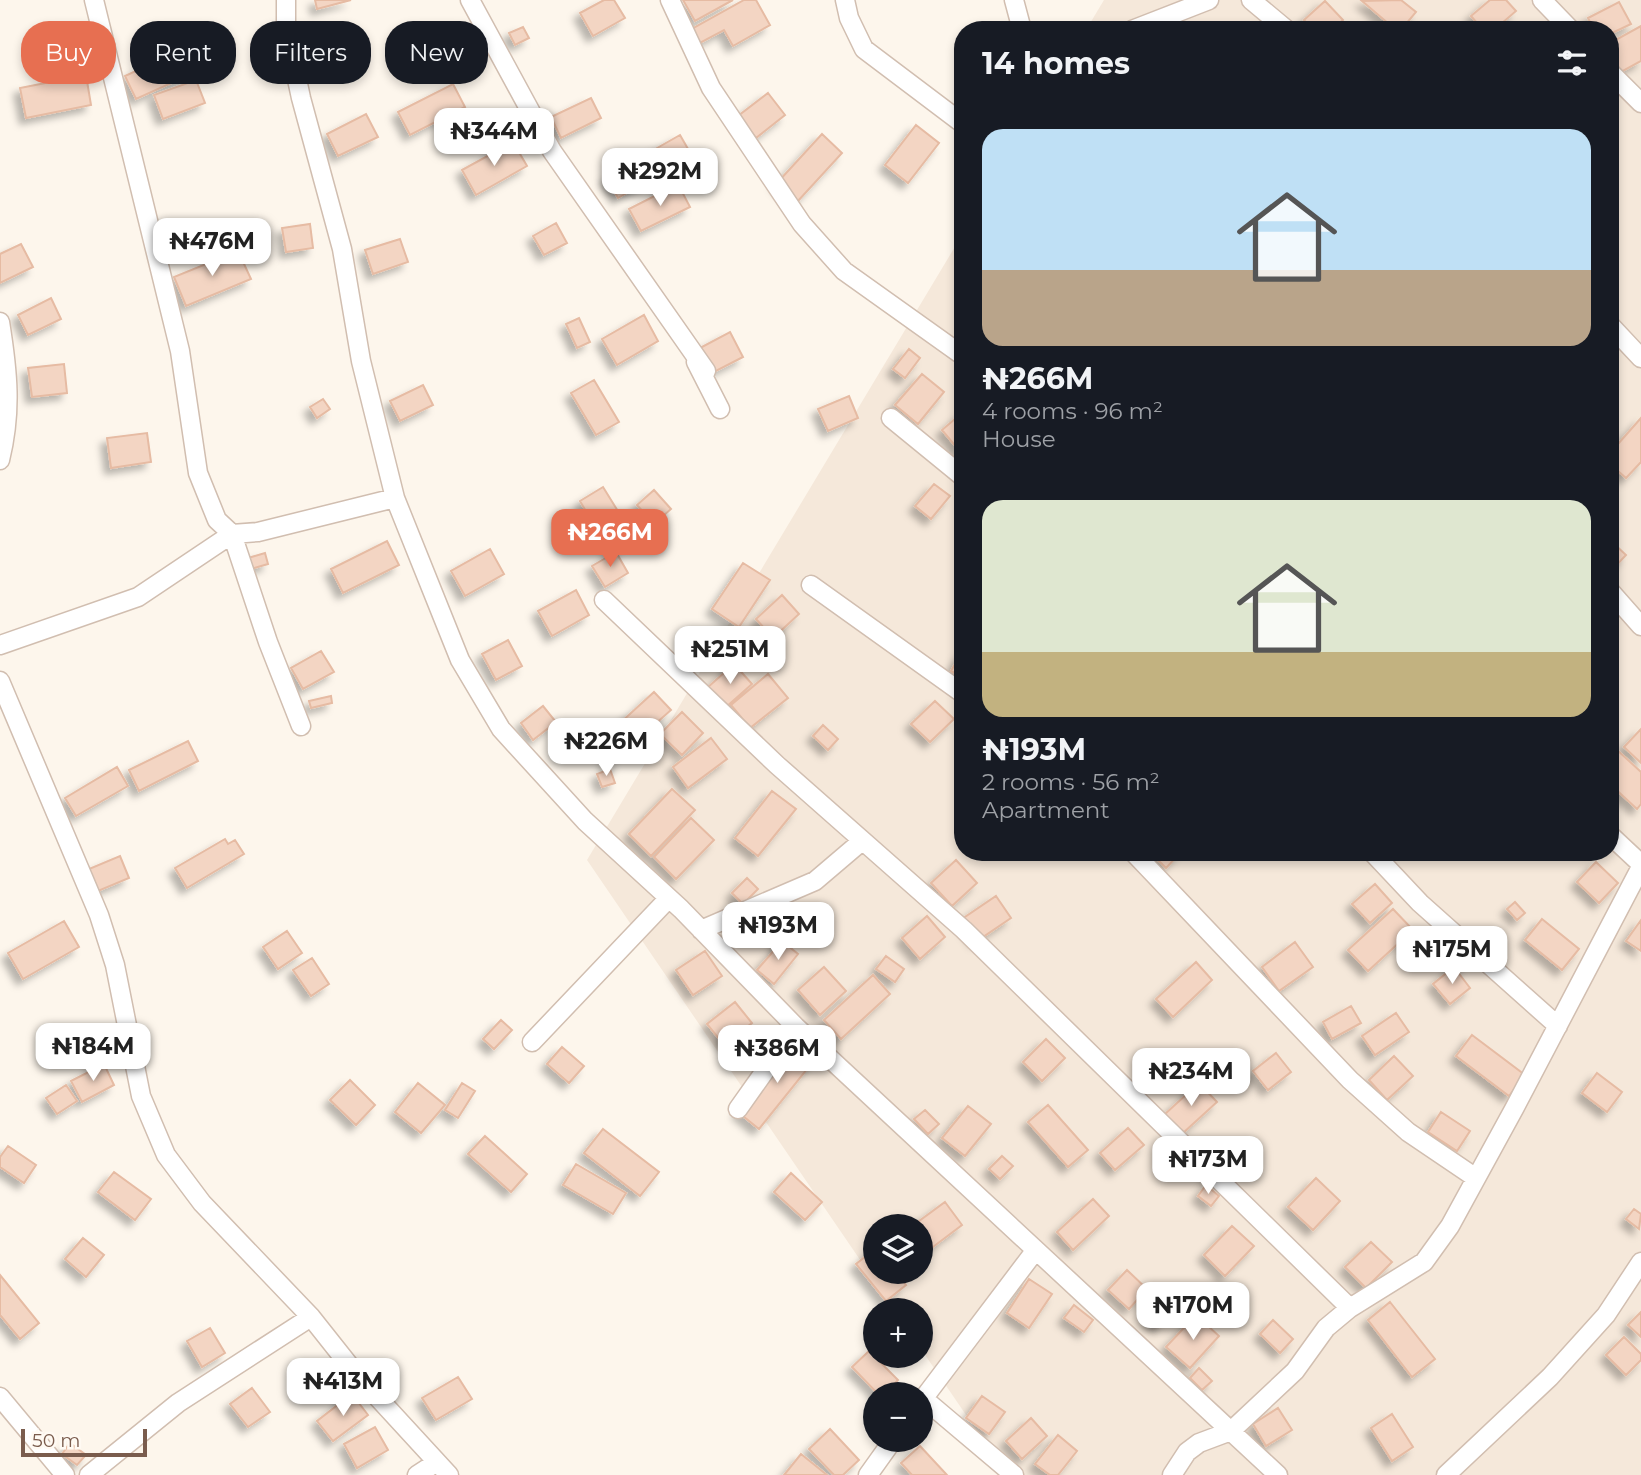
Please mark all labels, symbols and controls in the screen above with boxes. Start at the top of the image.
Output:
chip: Buy [21,21,116,84]
chip: Rent [130,21,236,84]
chip: Filters [250,21,371,84]
chip: New [385,21,488,84]
icon: filters [1553,44,1591,82]
text: 14 homes [982,45,1130,82]
pin: ₦344M [445,108,543,168]
text: ₦344M [450,117,538,145]
pin: ₦292M [611,148,709,208]
text: ₦292M [618,157,702,185]
icon: home [1224,174,1350,300]
pin: ₦476M [163,218,261,278]
text: ₦476M [169,227,255,255]
text: ₦266M [982,360,1093,397]
text: 4 rooms · 96 m² [982,397,1163,425]
text: House [982,425,1056,453]
pin: ₦266M [561,510,659,569]
text: ₦266M [567,518,653,546]
icon: home [1224,545,1350,671]
pin: ₦251M [681,626,779,686]
text: ₦251M [691,635,769,663]
pin: ₦226M [557,718,655,778]
text: ₦226M [564,727,648,755]
text: ₦193M [982,731,1086,768]
text: 2 rooms · 56 m² [982,768,1160,796]
text: Apartment [982,796,1110,824]
pin: ₦193M [729,902,827,962]
text: ₦193M [738,911,818,939]
pin: ₦175M [1403,926,1501,986]
text: ₦175M [1412,935,1492,963]
pin: ₦184M [44,1024,142,1083]
pin: ₦386M [728,1026,826,1085]
text: ₦184M [52,1032,134,1060]
text: ₦386M [734,1034,820,1062]
pin: ₦234M [1142,1048,1240,1108]
text: ₦234M [1148,1057,1234,1085]
pin: ₦173M [1159,1136,1257,1196]
text: ₦173M [1168,1145,1248,1173]
map controls [863,1214,933,1452]
button: layers [863,1214,933,1284]
pin: ₦170M [1144,1282,1242,1342]
text: ₦170M [1152,1291,1234,1319]
button: + [863,1298,933,1368]
pin: ₦413M [294,1358,392,1418]
text: ₦413M [303,1367,383,1395]
button: − [863,1382,933,1452]
scale bar [21,1426,147,1458]
text: 50 m [32,1429,80,1452]

